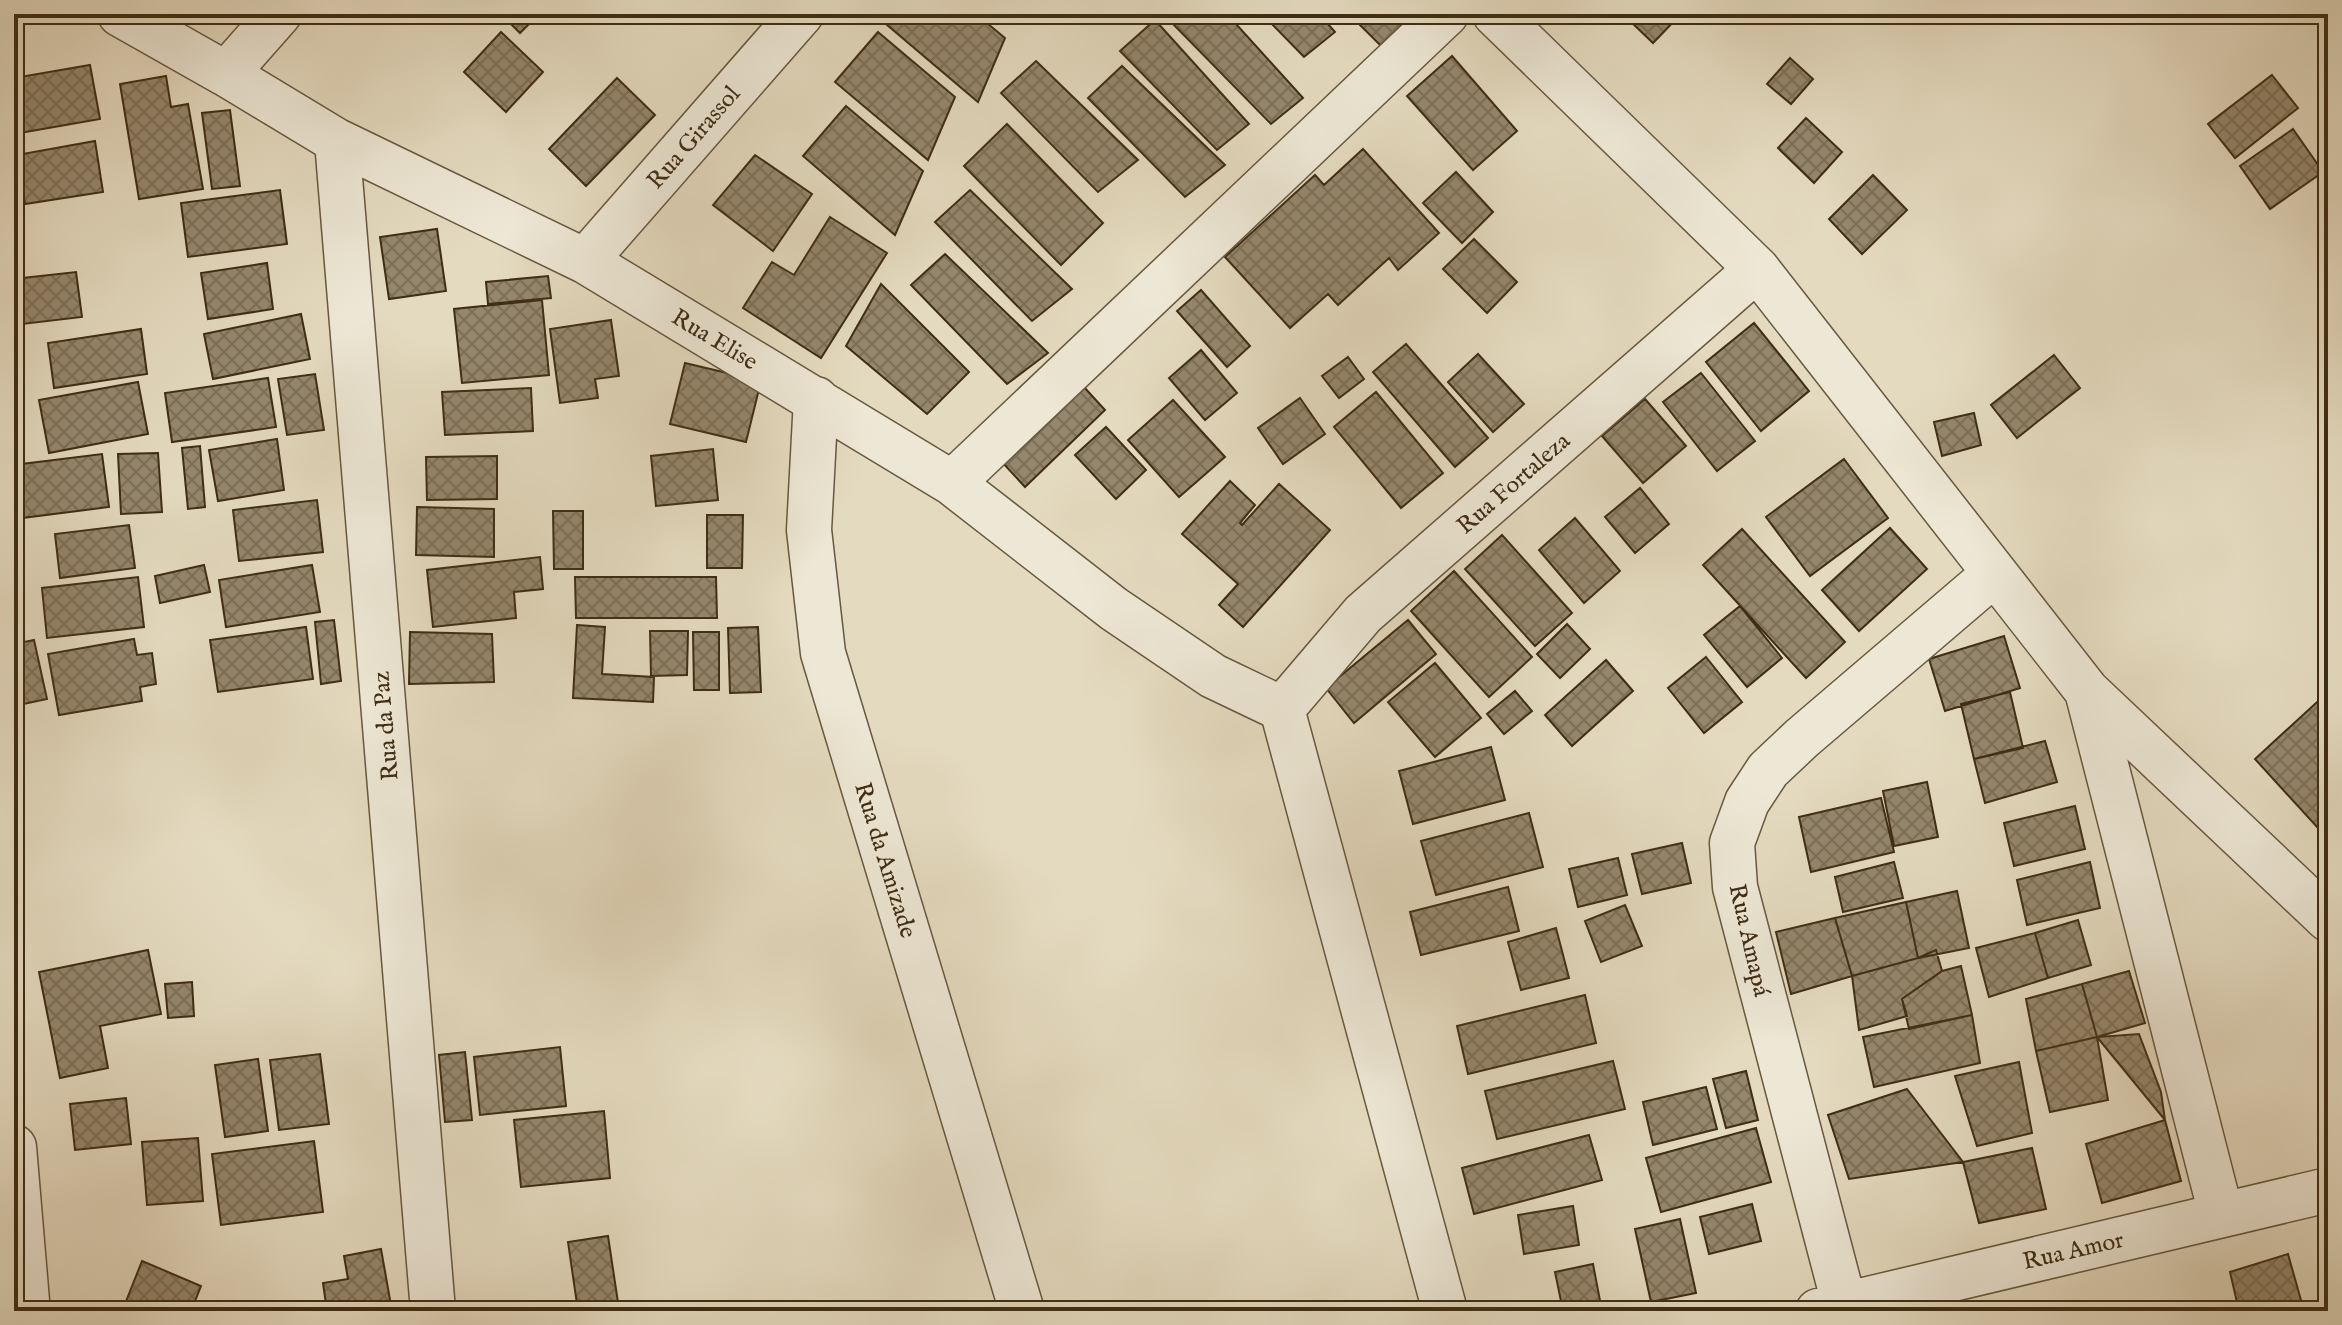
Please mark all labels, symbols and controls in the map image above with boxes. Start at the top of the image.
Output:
street label: Rua Girassol [641,80,748,196]
street label: Rua Elise [665,302,763,378]
street label: Rua Fortaleza [1451,426,1578,542]
street label: Rua da Paz [366,670,407,782]
street label: Rua da Amizade [846,779,923,942]
street label: Rua Amapá [1721,881,1777,1000]
street label: Rua Amor [2020,1225,2127,1278]

